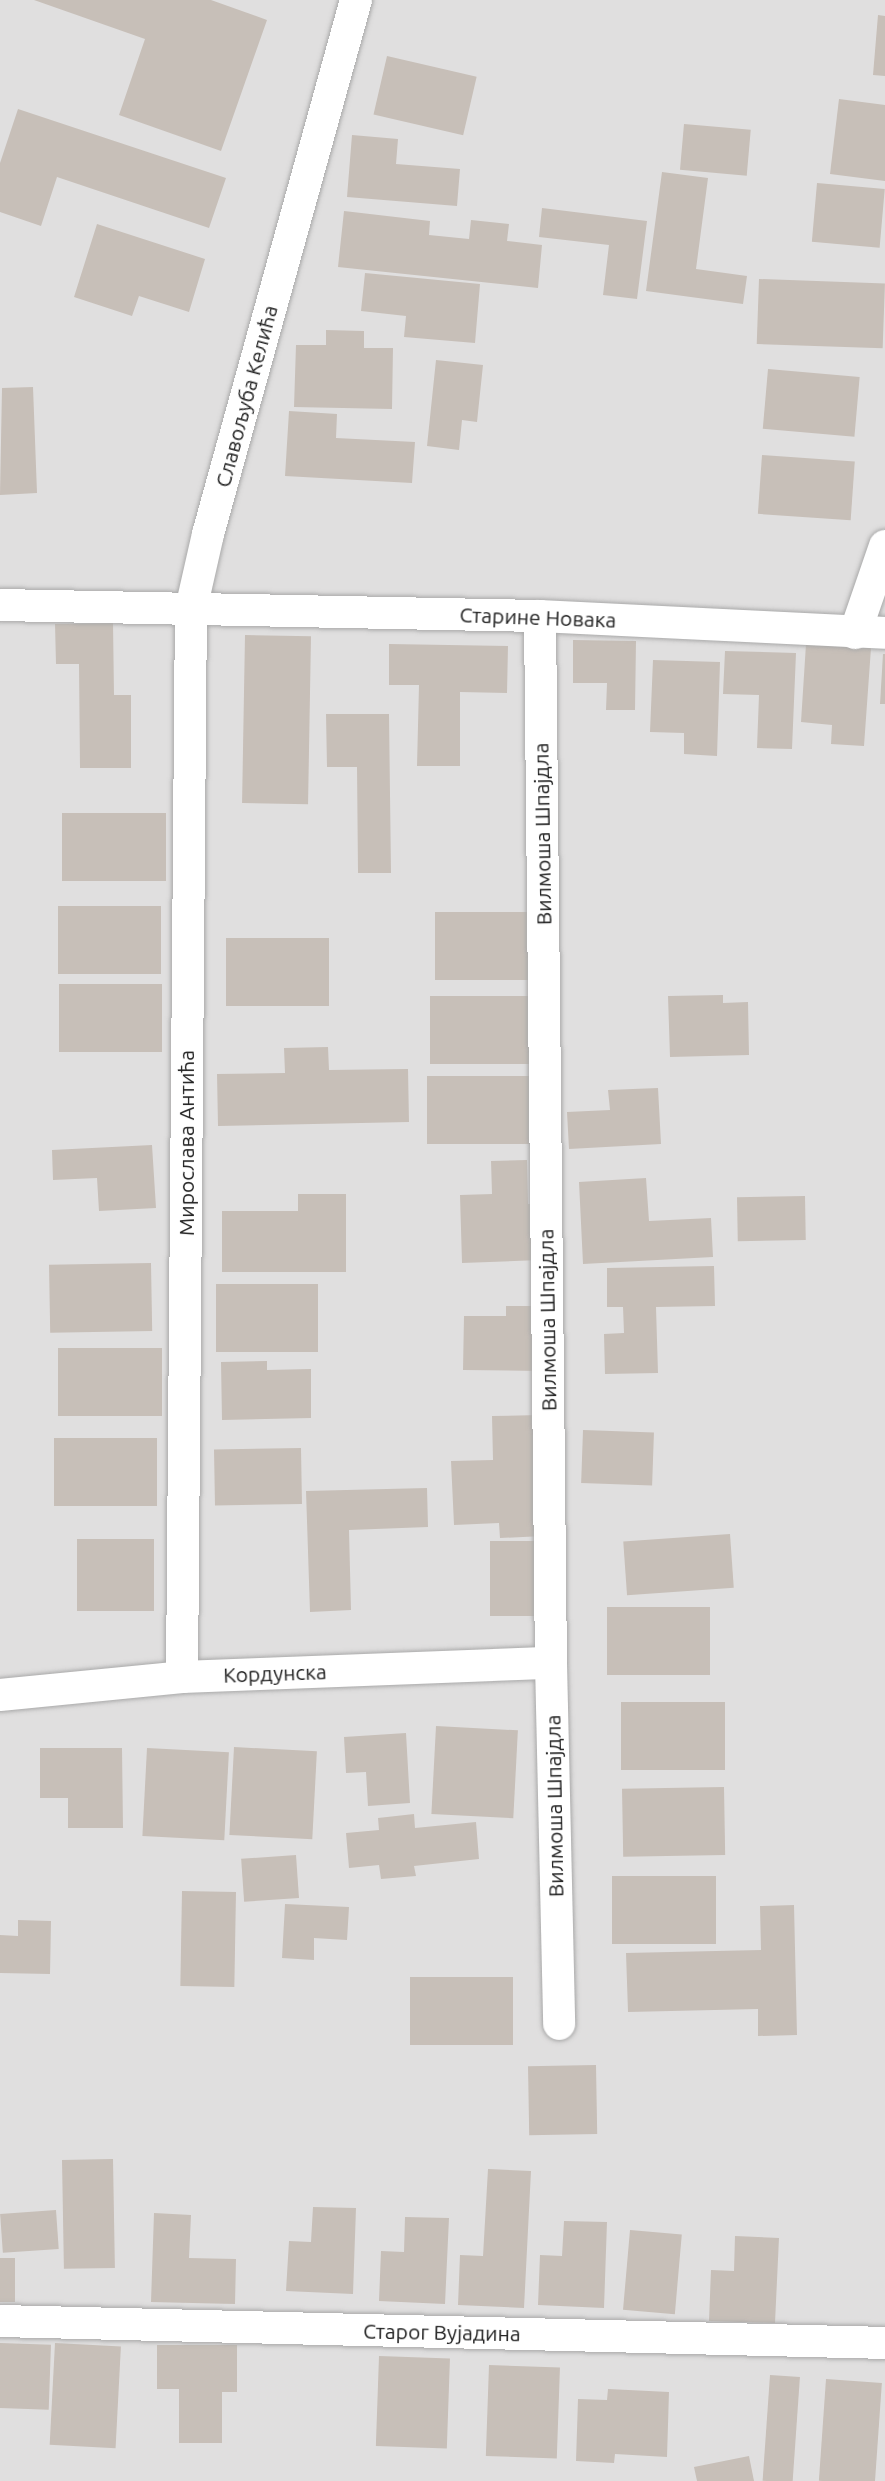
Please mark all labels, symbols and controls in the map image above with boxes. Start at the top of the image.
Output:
street label: Славољуба Келића [210,302,282,490]
street label: Старине Новака [459,602,617,632]
street label: Вилмоша Шпајдла [528,743,556,925]
street label: Мирослава Антића [173,1050,199,1236]
street label: Вилмоша Шпајдла [533,1229,561,1411]
street label: Кордунска [223,1659,327,1687]
street label: Вилмоша Шпајдла [540,1715,568,1897]
street label: Старог Вујадина [363,2318,521,2346]

